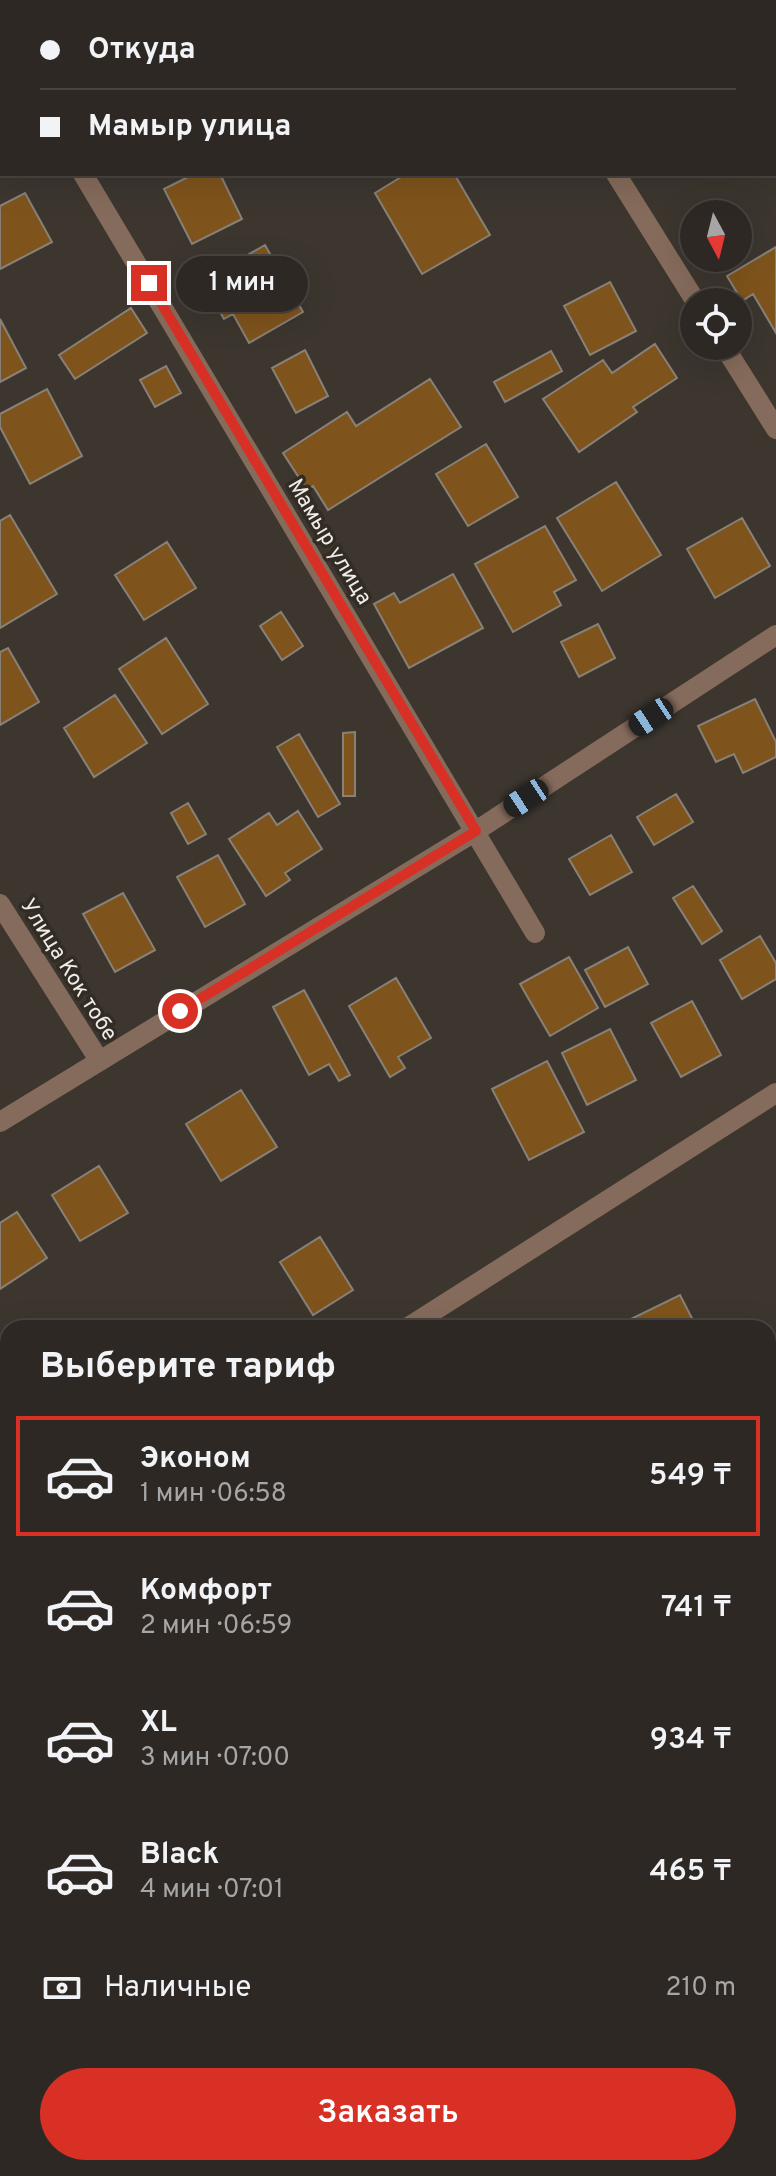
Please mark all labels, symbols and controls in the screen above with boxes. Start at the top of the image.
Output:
text: Откуда [88,32,196,69]
text: Мамыр улица [88,109,291,146]
north arrow [680,200,752,272]
map controls [680,200,752,360]
callout: 1 мин [177,255,309,311]
route end [131,265,167,301]
text: 1 мин [209,267,275,300]
button: locate [680,288,752,360]
street label: Мамыр улица [281,474,377,610]
car [624,694,678,740]
car [499,775,553,821]
street label: Улица Кок тобе [13,894,122,1046]
route start [162,993,198,1029]
text: Выберите тариф [40,1345,336,1391]
icon: car [44,1440,116,1512]
text: Эконом [140,1441,251,1478]
text: 549 ₸ [649,1458,732,1495]
text: 1 мин · 06:58 [140,1478,287,1511]
icon: car [44,1572,116,1644]
text: Комфорт [140,1573,272,1610]
text: 741 ₸ [661,1590,732,1627]
text: 2 мин · 06:59 [140,1610,292,1643]
icon: car [44,1704,116,1776]
text: XL [140,1705,177,1742]
text: 934 ₸ [650,1722,732,1759]
text: 3 мин · 07:00 [140,1742,290,1775]
icon: car [44,1836,116,1908]
text: Black [140,1837,219,1874]
text: 465 ₸ [649,1854,732,1891]
text: 4 мин · 07:01 [140,1874,284,1907]
icon: cash [40,1966,84,2010]
text: Наличные [104,1970,251,2007]
text: 210 m [666,1972,736,2005]
button: Заказать [40,2068,736,2160]

